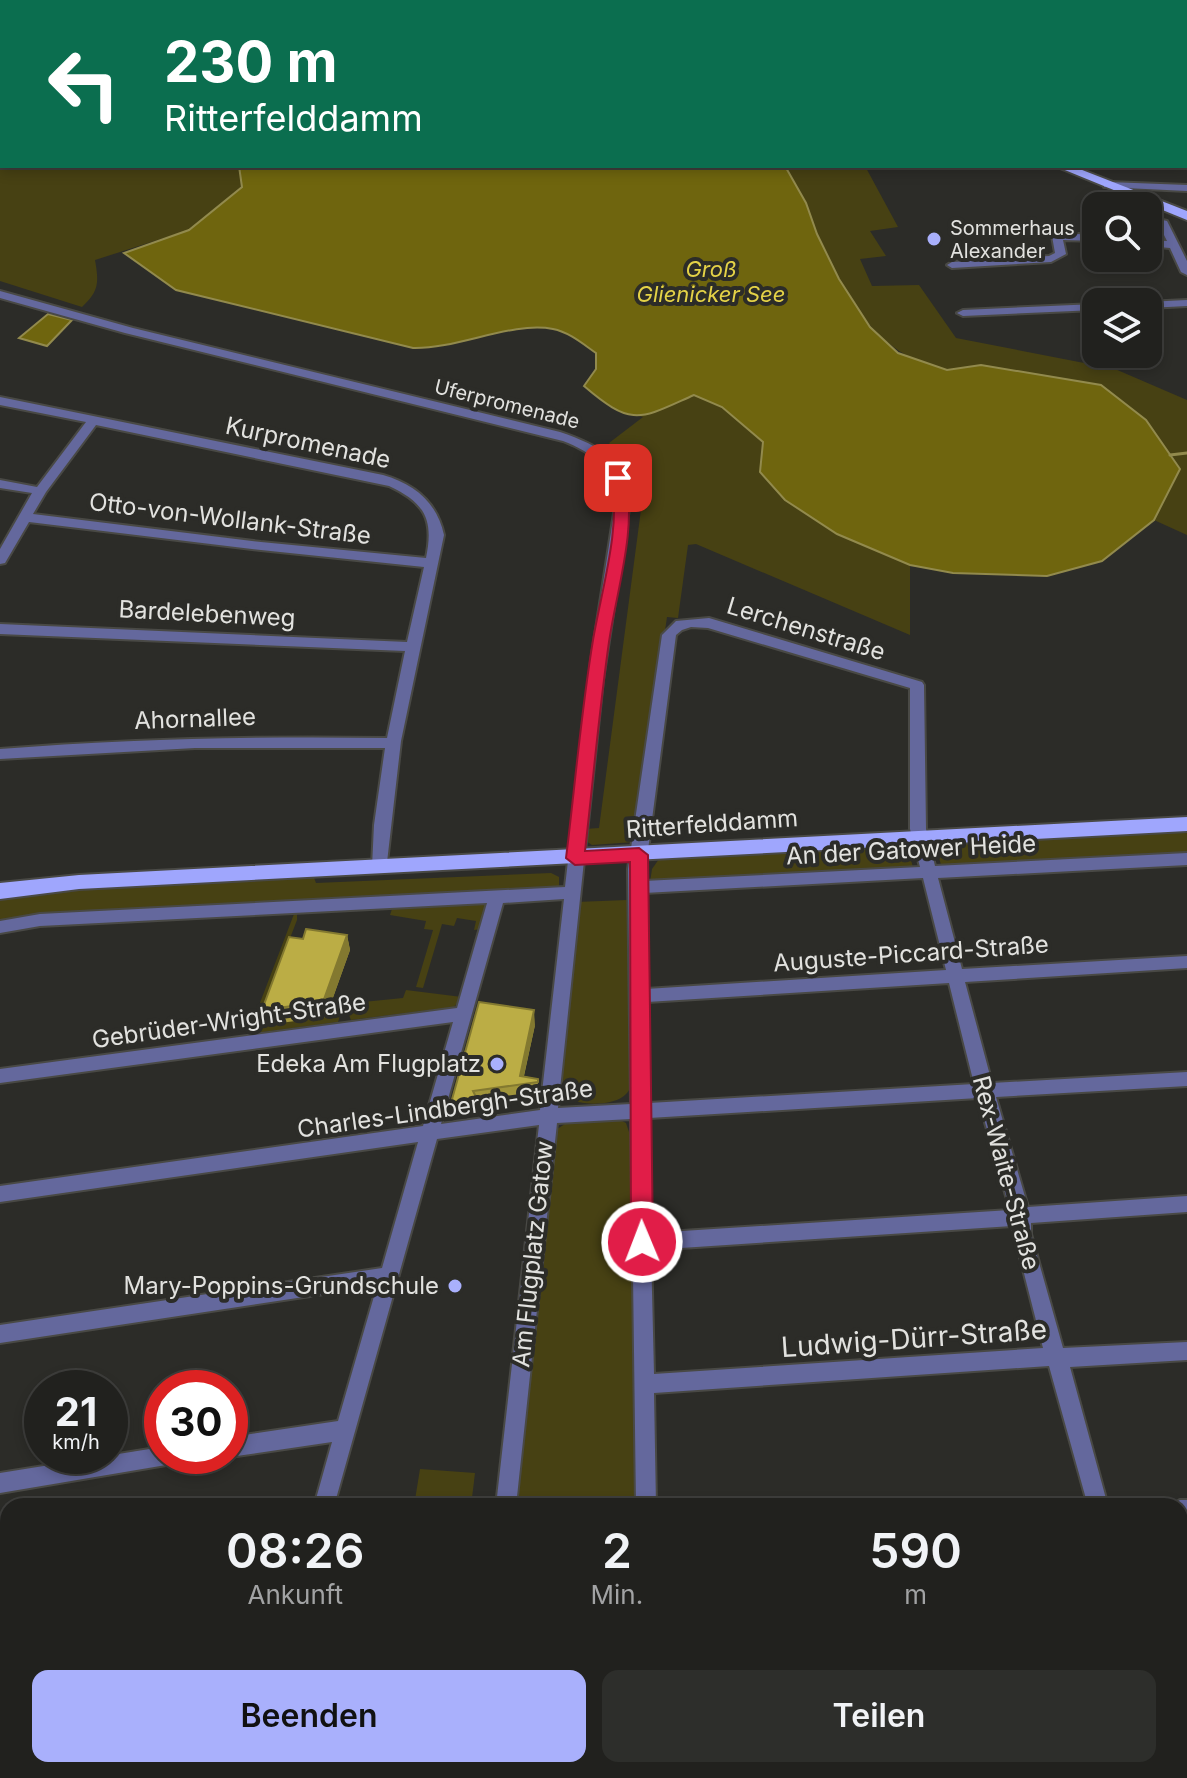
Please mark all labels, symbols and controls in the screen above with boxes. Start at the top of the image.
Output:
text: 230 m [164,28,338,96]
icon: left [32,32,136,136]
text: Ritterfelddamm [164,96,423,140]
map controls [1082,192,1162,368]
button: search [1082,192,1162,272]
place label: Sommerhaus Alexander [950,216,1075,263]
marker: Sommerhaus Alexander [925,230,943,248]
water label: Groß Glienicker See [637,256,785,307]
button: layers [1082,288,1162,368]
street label: Uferpromenade [432,374,582,434]
street label: Kurpromenade [223,411,393,474]
pin [584,444,652,512]
icon: arrive [596,456,640,500]
street label: Otto-von-Wollank-Straße [87,487,373,550]
street label: Lerchenstraße [723,591,889,666]
street label: Bardelebenweg [118,594,296,633]
street label: Ahornallee [134,702,256,735]
street label: Ritterfelddamm [625,803,799,844]
street label: An der Gatower Heide [785,828,1037,871]
street label: Auguste-Piccard-Straße [772,929,1050,978]
street label: Gebrüder-Wright-Straße [90,987,368,1054]
place label: Edeka Am Flugplatz [256,1049,481,1078]
marker: Edeka Am Flugplatz [488,1055,506,1073]
street label: Charles-Lindbergh-Straße [295,1073,595,1144]
street label: Rex-Waite-Straße [967,1073,1046,1273]
street label: Am Flugplatz Gatow [506,1139,559,1369]
position arrow [600,1200,684,1284]
place label: Mary-Poppins-Grundschule [124,1271,439,1300]
marker: Mary-Poppins-Grundschule [446,1277,464,1295]
street label: Ludwig-Dürr-Straße [780,1312,1048,1364]
speed limit sign: 30 [144,1370,248,1474]
text: 21 [55,1387,97,1436]
text: km/h [52,1430,100,1454]
text: 08:26 [226,1521,364,1580]
text: 2 [602,1521,632,1580]
text: 590 [869,1521,962,1580]
text: Ankunft [247,1579,343,1610]
text: Min. [591,1579,643,1610]
text: m [904,1579,927,1610]
button: Beenden [32,1670,586,1762]
button: Teilen [602,1670,1156,1762]

